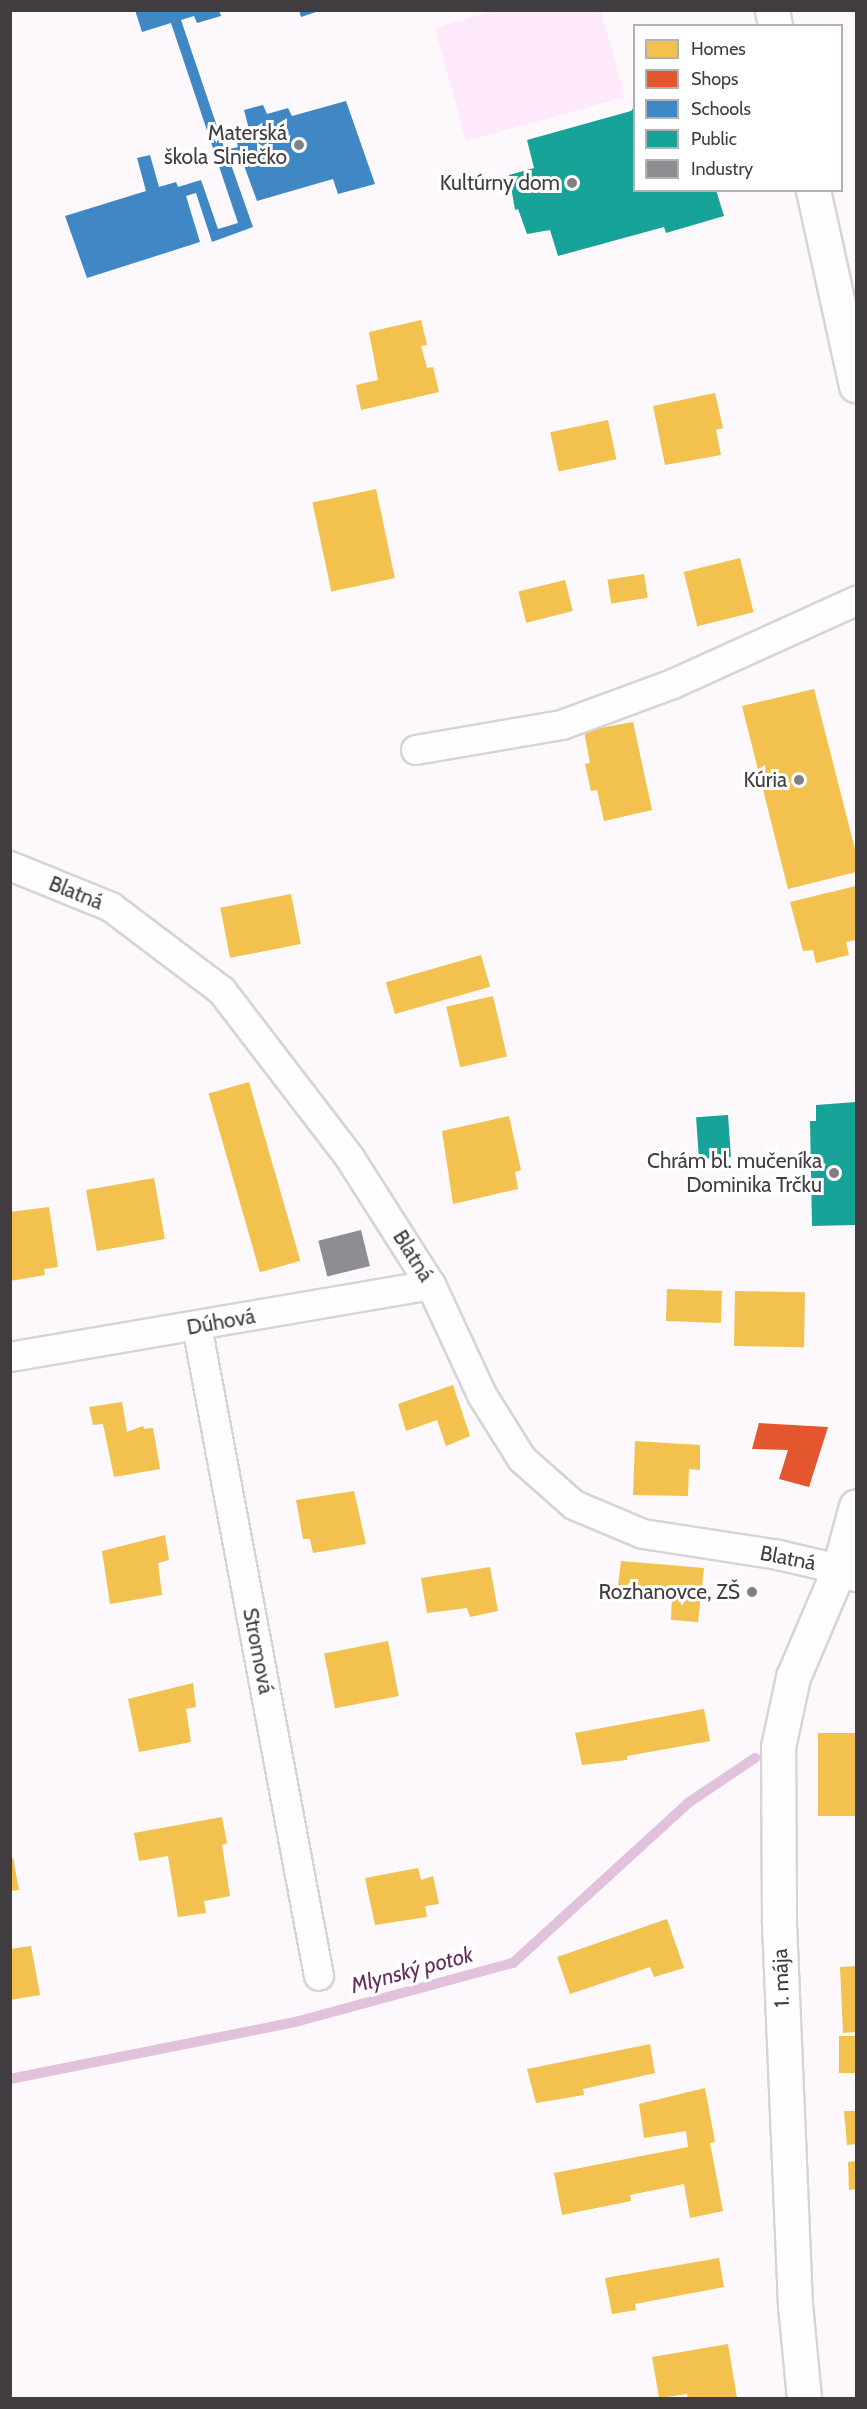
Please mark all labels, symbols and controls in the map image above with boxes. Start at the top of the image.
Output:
legend [633,24,843,192]
text: Homes [691,38,746,60]
text: Shops [691,68,739,90]
text: Schools [691,98,751,120]
place label: Materská škola Slniečko [164,120,287,170]
text: Public [691,128,737,150]
marker: Materská škola Slniečko [292,138,306,152]
text: Industry [691,158,753,180]
place label: Kultúrny dom [440,170,560,196]
marker: Kultúrny dom [565,176,579,190]
place label: Kúria [743,767,787,793]
marker: Kúria [792,773,806,787]
street label: Blatná [45,871,107,915]
place label: Chrám bl. mučeníka Dominika Trčku [647,1148,822,1198]
marker: Chrám bl. mučeníka Dominika Trčku [827,1166,841,1180]
street label: Blatná [387,1226,439,1286]
street label: Dúhová [185,1304,257,1340]
street label: Blatná [758,1540,818,1576]
place label: Rozhanovce, ZŠ [599,1579,740,1605]
marker: Rozhanovce, ZŠ [745,1585,759,1599]
street label: Stromová [237,1606,279,1696]
water label: Mlynský potok [348,1941,476,1999]
street label: 1. mája [767,1948,795,2008]

